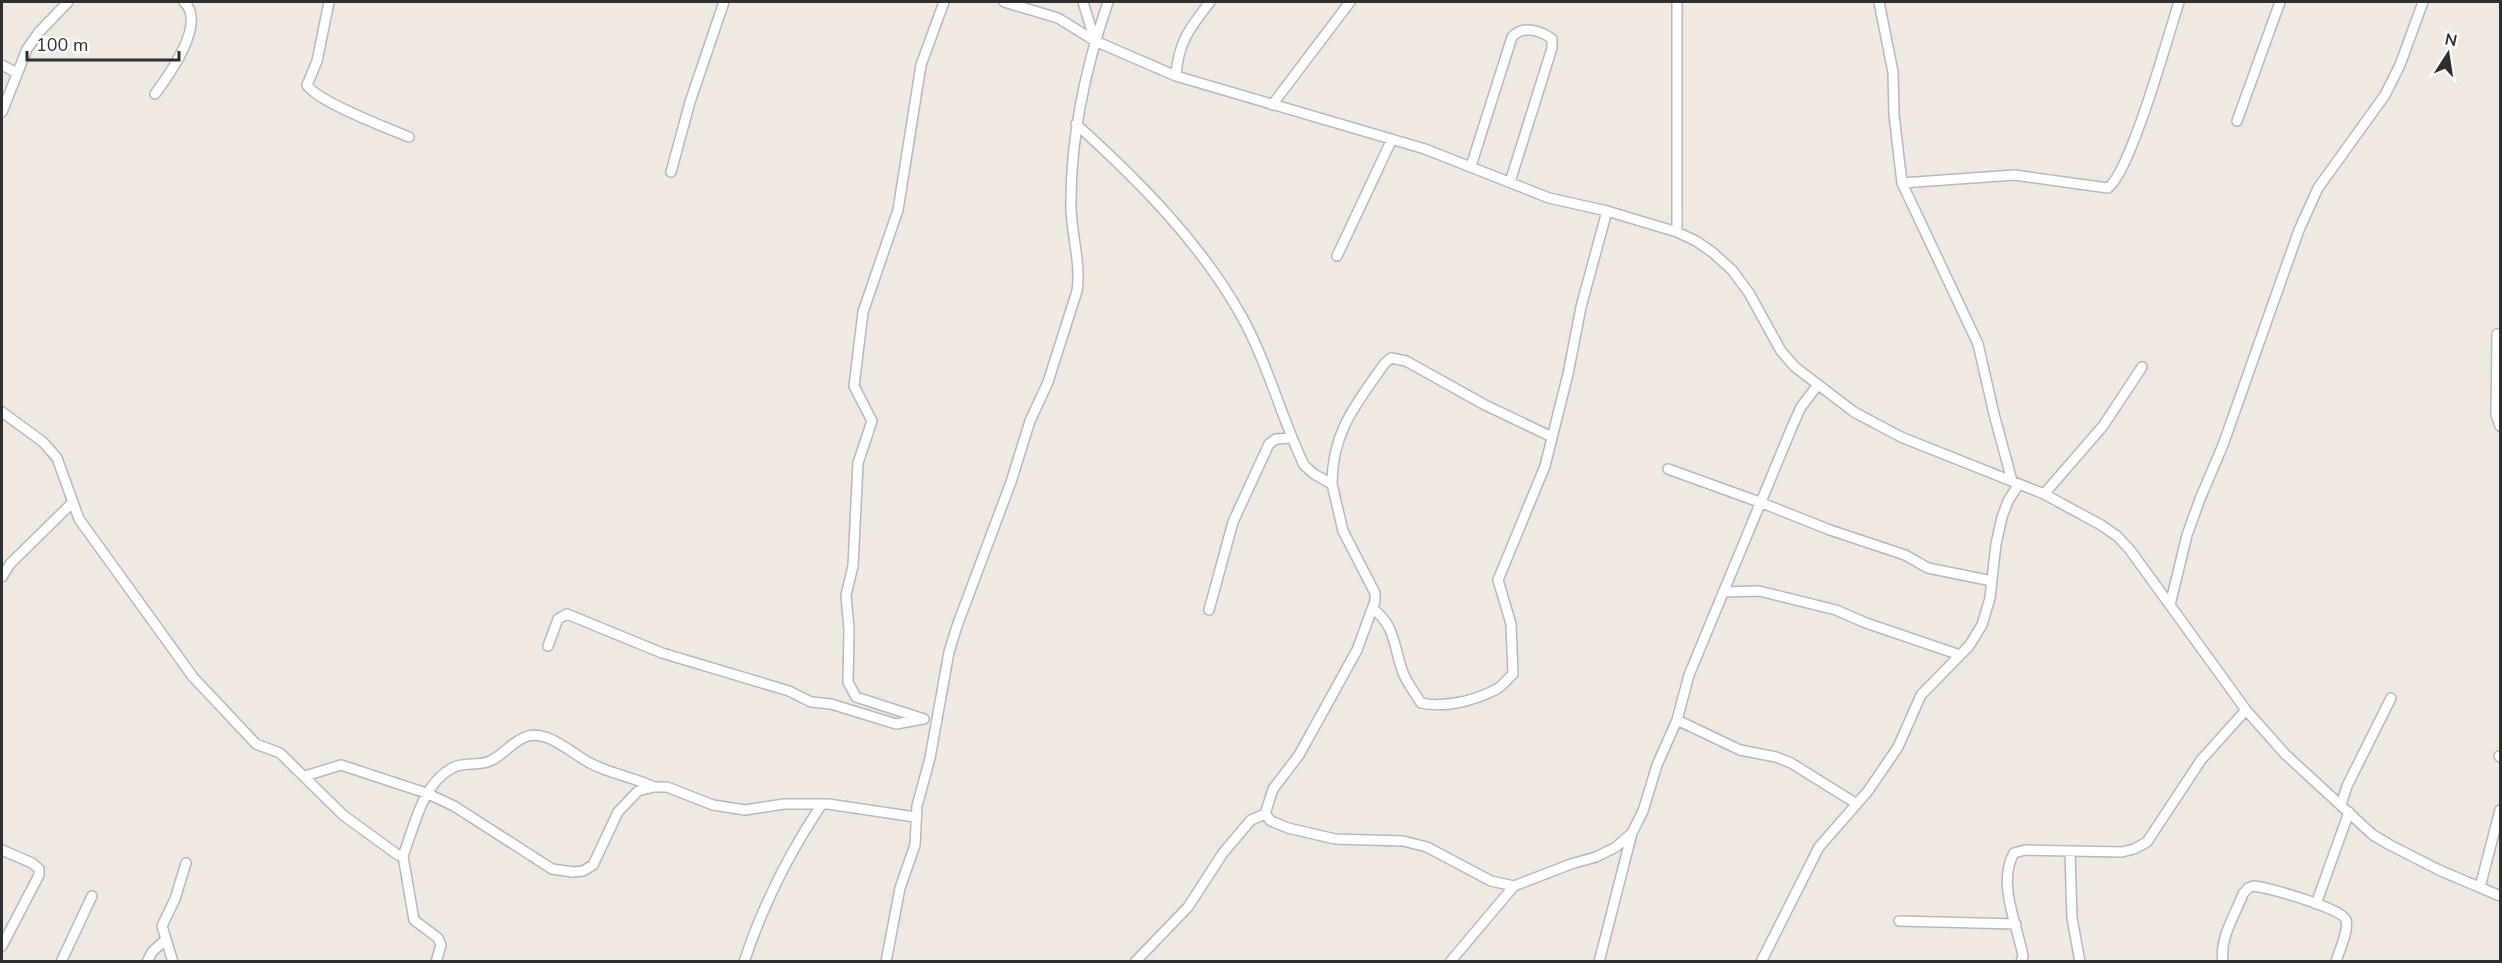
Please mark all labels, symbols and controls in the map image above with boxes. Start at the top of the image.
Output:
scale bar [27,24,178,62]
north arrow [2418,24,2478,84]
text: N [2443,28,2459,52]
text: 100 m [36,33,88,57]

